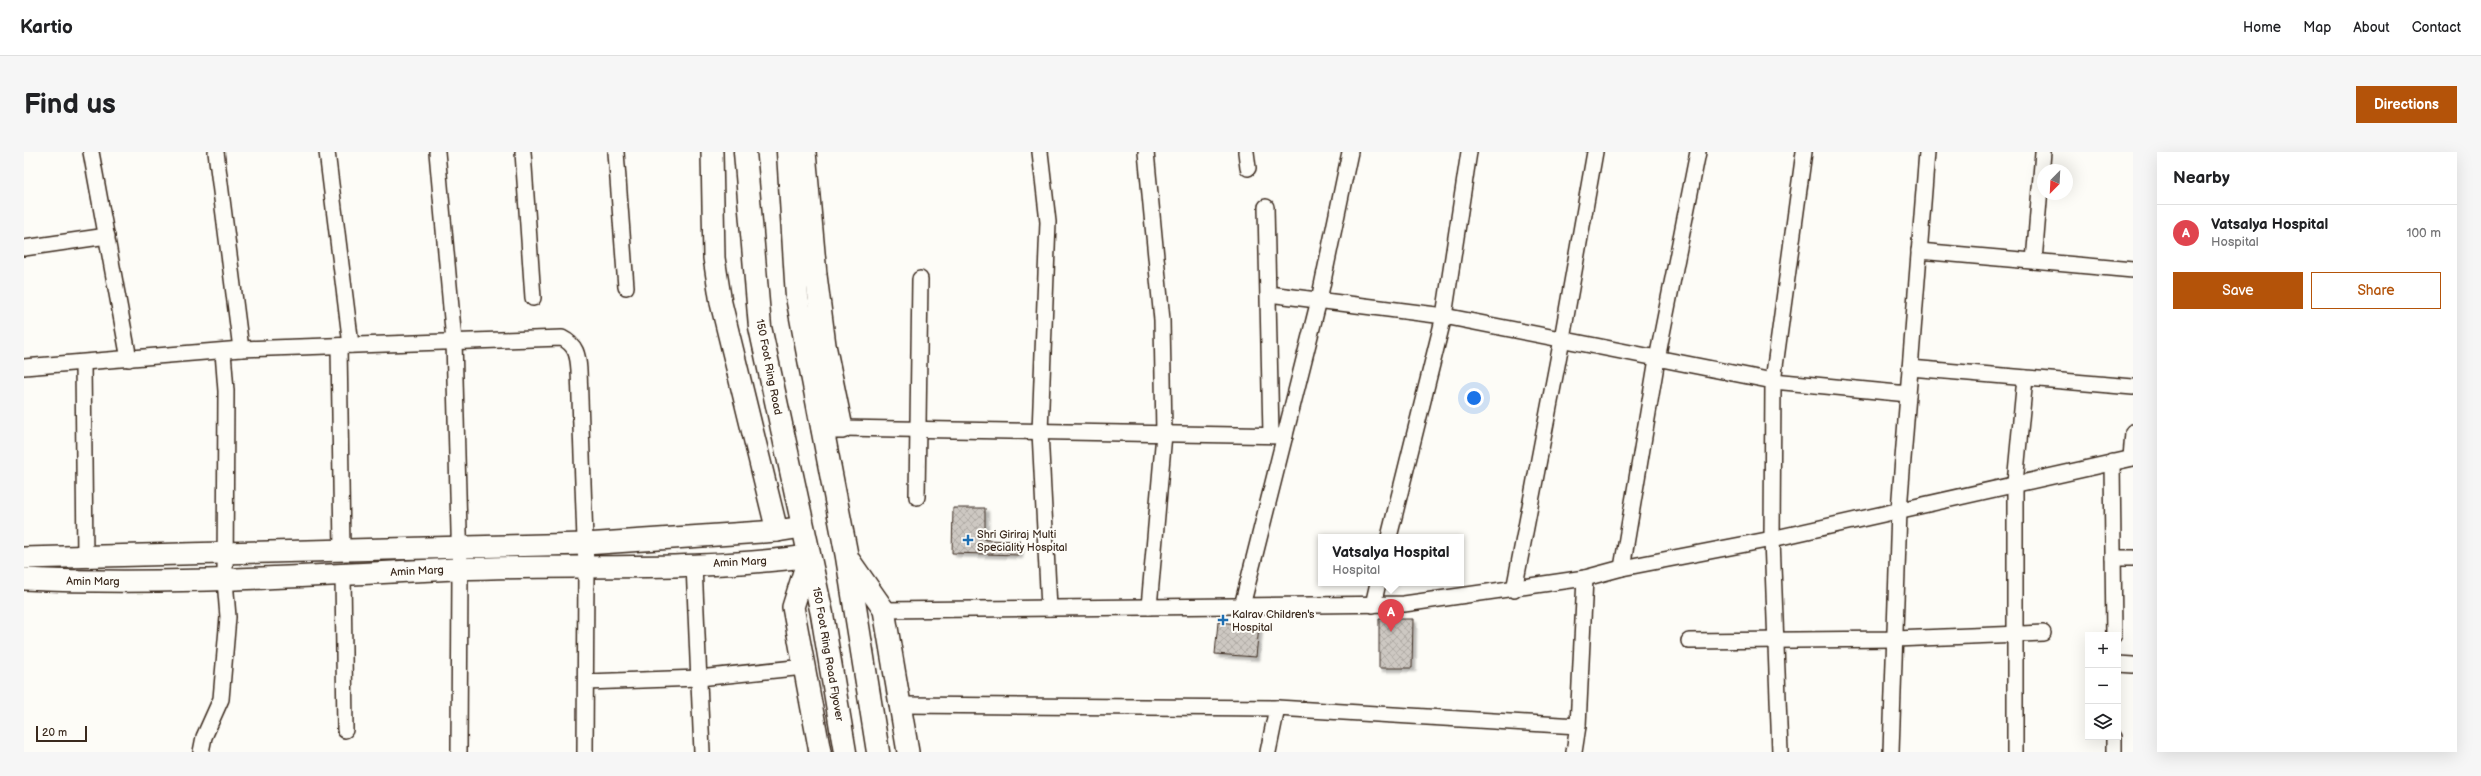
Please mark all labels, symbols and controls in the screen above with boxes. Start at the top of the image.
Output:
text: Kartio [20,16,73,39]
text: Home [2243,19,2281,36]
text: Map [2303,19,2331,36]
text: About [2353,19,2390,36]
text: Contact [2412,19,2461,36]
button: Directions [2356,86,2457,123]
text: Find us [24,88,116,121]
north arrow [2037,164,2073,200]
text: Nearby [2173,168,2230,188]
text: Vatsalya Hospital [2211,215,2328,234]
text: A [2182,225,2190,241]
text: 100 m [2406,225,2441,241]
text: Hospital [2211,234,2259,250]
button: Save [2173,272,2303,309]
button: Share [2311,272,2441,309]
street label: 150 Foot Ring Road [753,318,785,416]
your location [1464,388,1484,408]
place label: Shri Giriraj Multi Speciality Hospital [977,528,1067,554]
marker: Shri Giriraj Multi Speciality Hospital [962,534,974,546]
popup [1318,534,1464,586]
text: Vatsalya Hospital [1332,543,1450,562]
street label: Amin Marg [713,554,767,570]
text: Hospital [1332,562,1380,578]
street label: Amin Marg [390,563,444,579]
street label: Amin Marg [66,575,120,588]
street label: 150 Foot Ring Road Flyover [810,586,846,723]
pin: A [1378,599,1404,632]
place label: Kalrav Children's Hospital [1232,608,1315,634]
marker: Kalrav Children's Hospital [1217,614,1229,626]
map controls [2085,632,2121,740]
button: + [2085,632,2121,668]
button: − [2085,668,2121,704]
button: layers [2085,704,2121,740]
scale bar [36,724,87,743]
text: 20 m [42,726,67,739]

